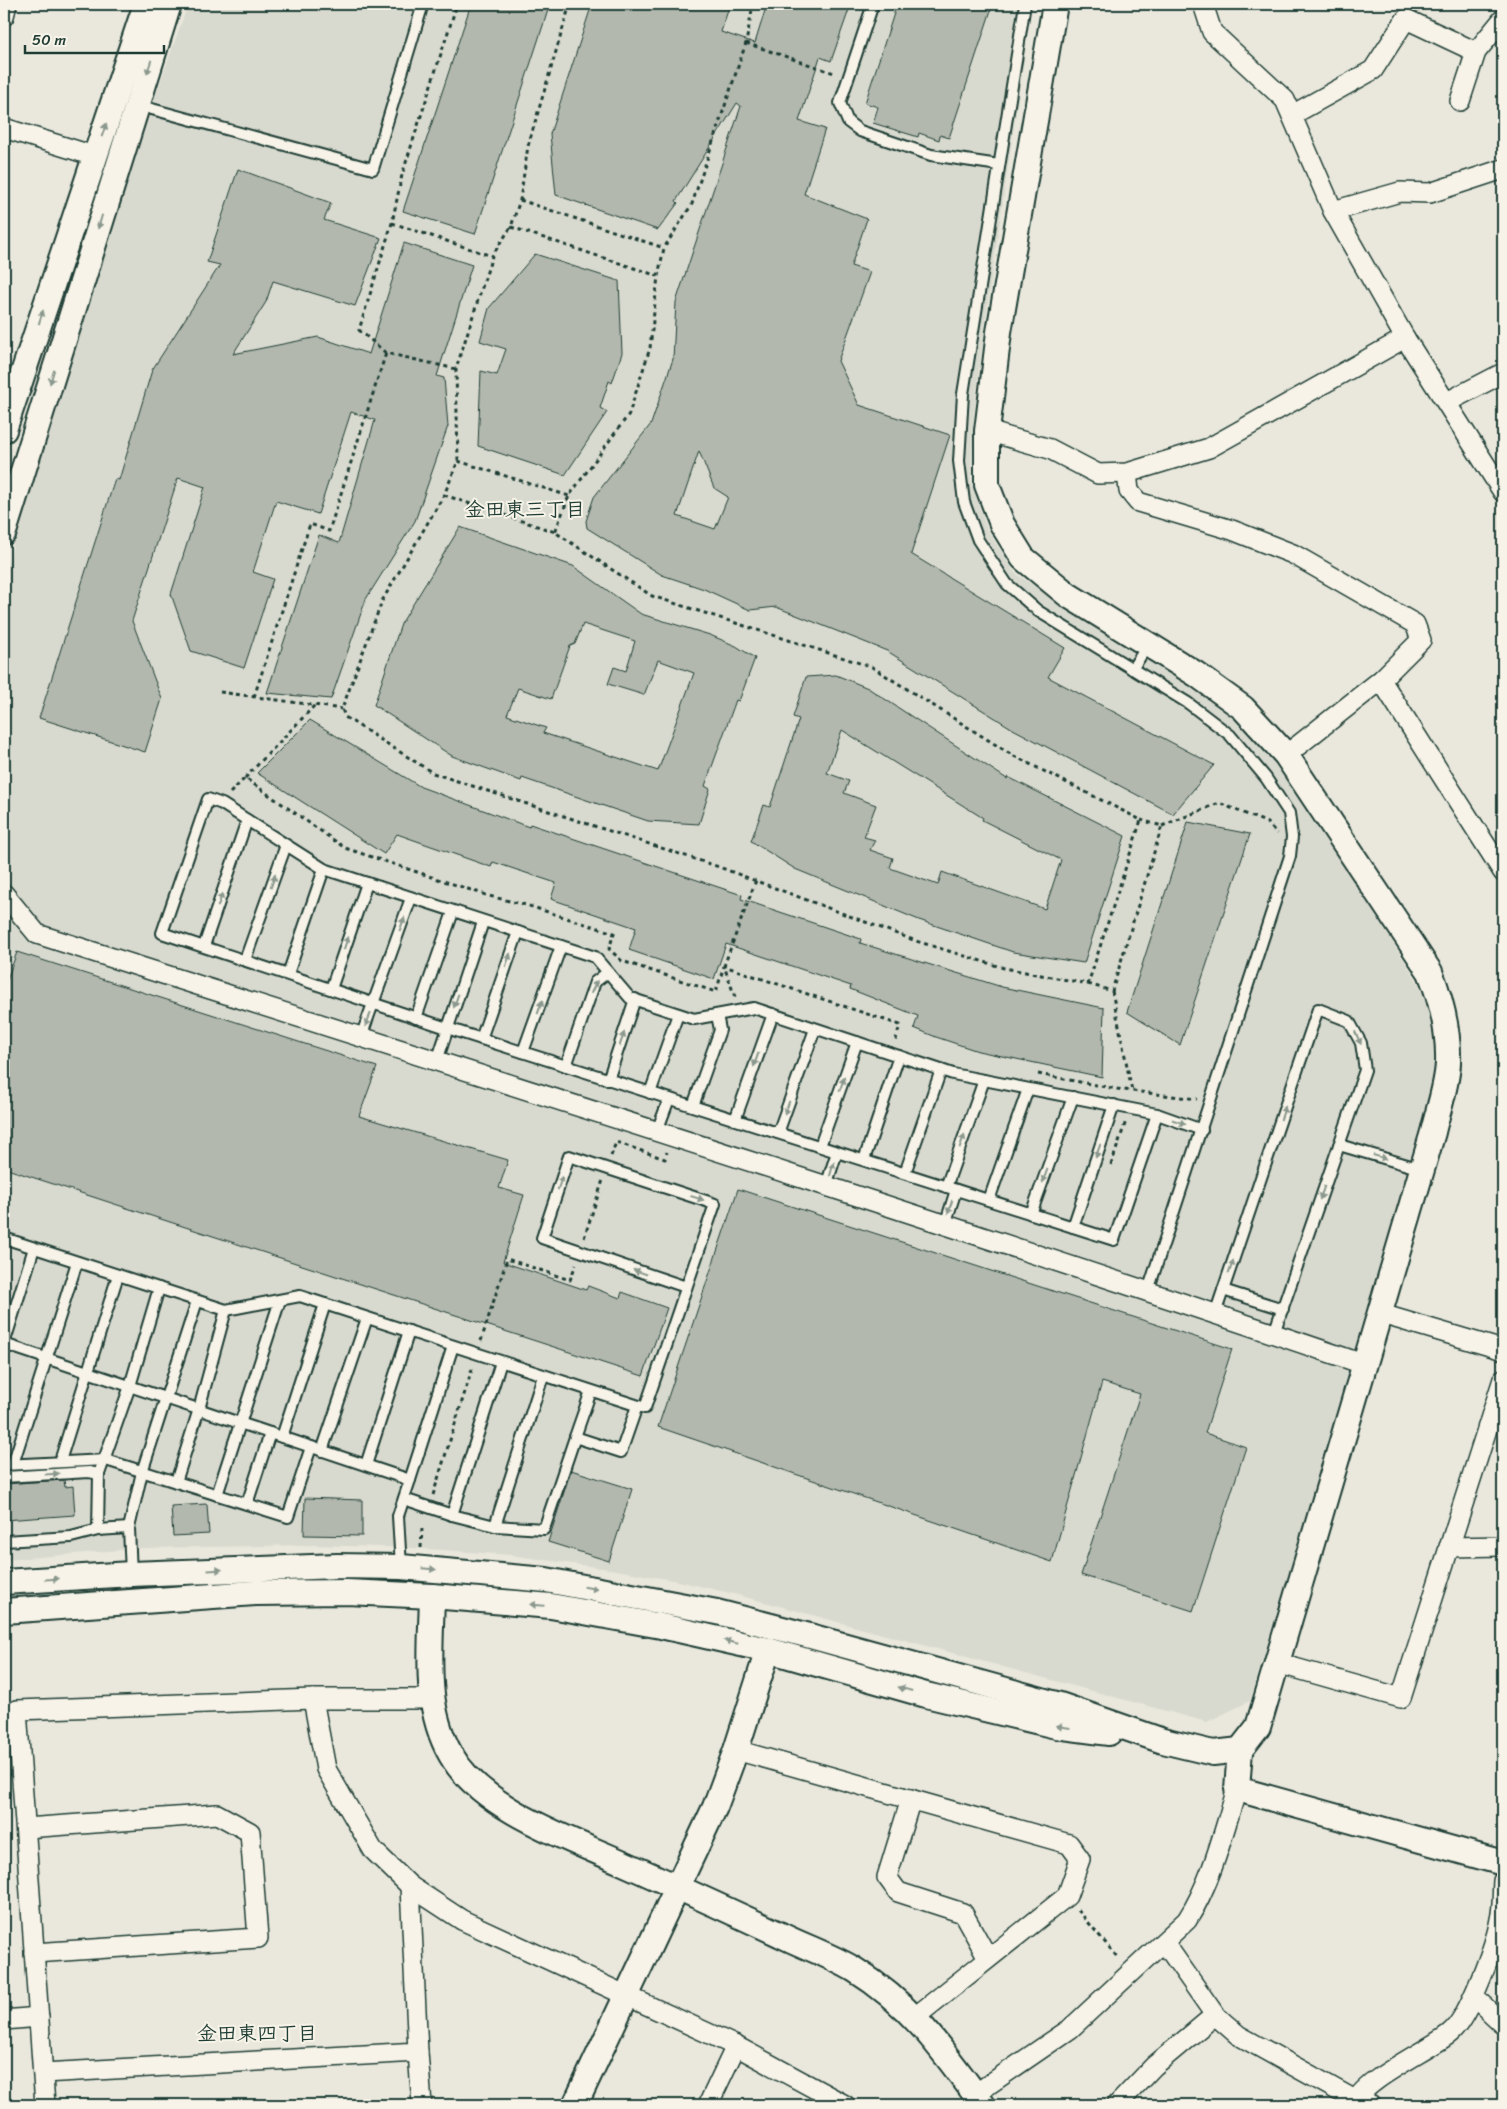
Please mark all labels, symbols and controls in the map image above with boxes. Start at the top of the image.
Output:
scale bar [25,22,164,54]
text: 50 m [32,27,67,53]
one-way arrow [145,60,153,75]
one-way arrow [100,122,108,137]
one-way arrow [96,215,104,230]
one-way arrow [37,309,45,324]
one-way arrow [48,370,56,385]
district label: 金田東三丁目 [465,492,585,527]
one-way arrow [270,874,278,889]
one-way arrow [216,892,224,907]
one-way arrow [398,916,406,931]
one-way arrow [343,935,350,950]
one-way arrow [505,952,512,967]
one-way arrow [590,980,599,995]
one-way arrow [452,994,460,1009]
one-way arrow [536,999,544,1014]
one-way arrow [364,1013,372,1028]
one-way arrow [1354,1031,1362,1045]
one-way arrow [619,1032,626,1047]
one-way arrow [752,1053,759,1068]
one-way arrow [838,1076,846,1091]
one-way arrow [783,1100,790,1115]
one-way arrow [1280,1106,1287,1121]
one-way arrow [1172,1119,1187,1126]
one-way arrow [959,1133,967,1148]
one-way arrow [1094,1144,1102,1159]
one-way arrow [1372,1153,1388,1161]
one-way arrow [828,1161,836,1176]
one-way arrow [1041,1169,1049,1184]
one-way arrow [557,1175,565,1190]
one-way arrow [1318,1185,1326,1200]
one-way arrow [690,1194,705,1202]
one-way arrow [946,1200,954,1215]
one-way arrow [1228,1260,1235,1275]
one-way arrow [632,1267,647,1275]
one-way arrow [45,1469,61,1477]
one-way arrow [207,1565,223,1573]
one-way arrow [422,1565,438,1573]
one-way arrow [45,1575,61,1583]
one-way arrow [583,1585,599,1593]
one-way arrow [529,1601,545,1609]
one-way arrow [724,1638,739,1646]
one-way arrow [897,1684,912,1692]
one-way arrow [1055,1722,1071,1730]
district label: 金田東四丁目 [197,2016,317,2051]

